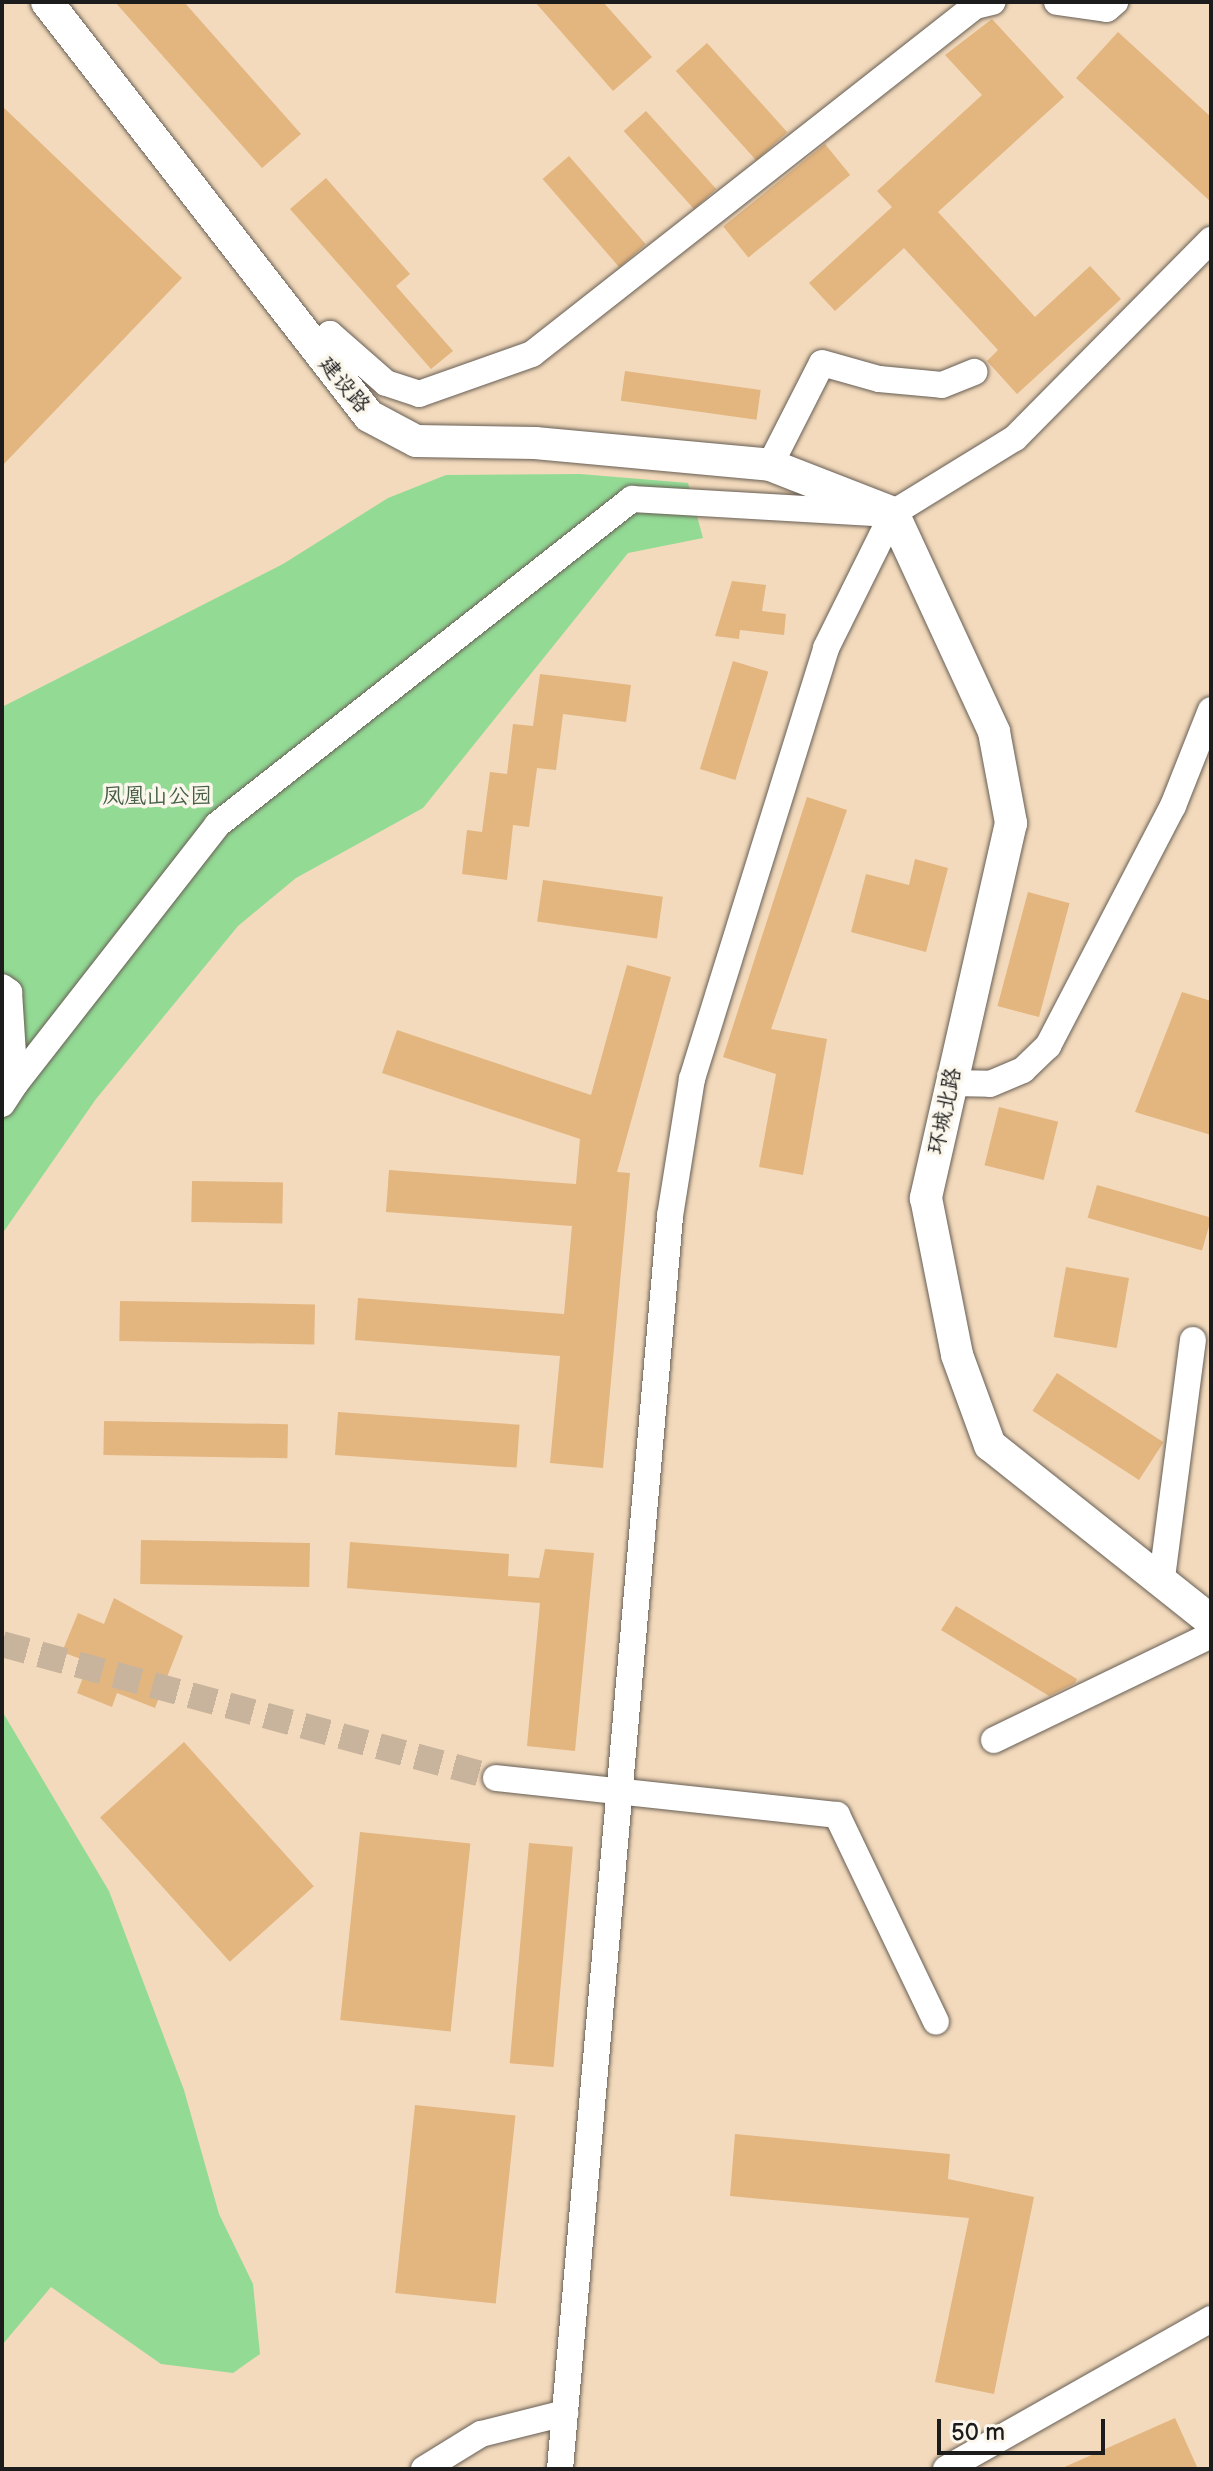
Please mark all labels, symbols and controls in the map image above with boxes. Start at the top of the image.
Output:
street label: 建设路 [313,351,375,419]
park label: 凤凰山公园 [102,784,212,810]
street label: 环城北路 [923,1065,967,1157]
scale bar [941,2403,1109,2453]
text: 50 m [951,2418,1005,2447]

